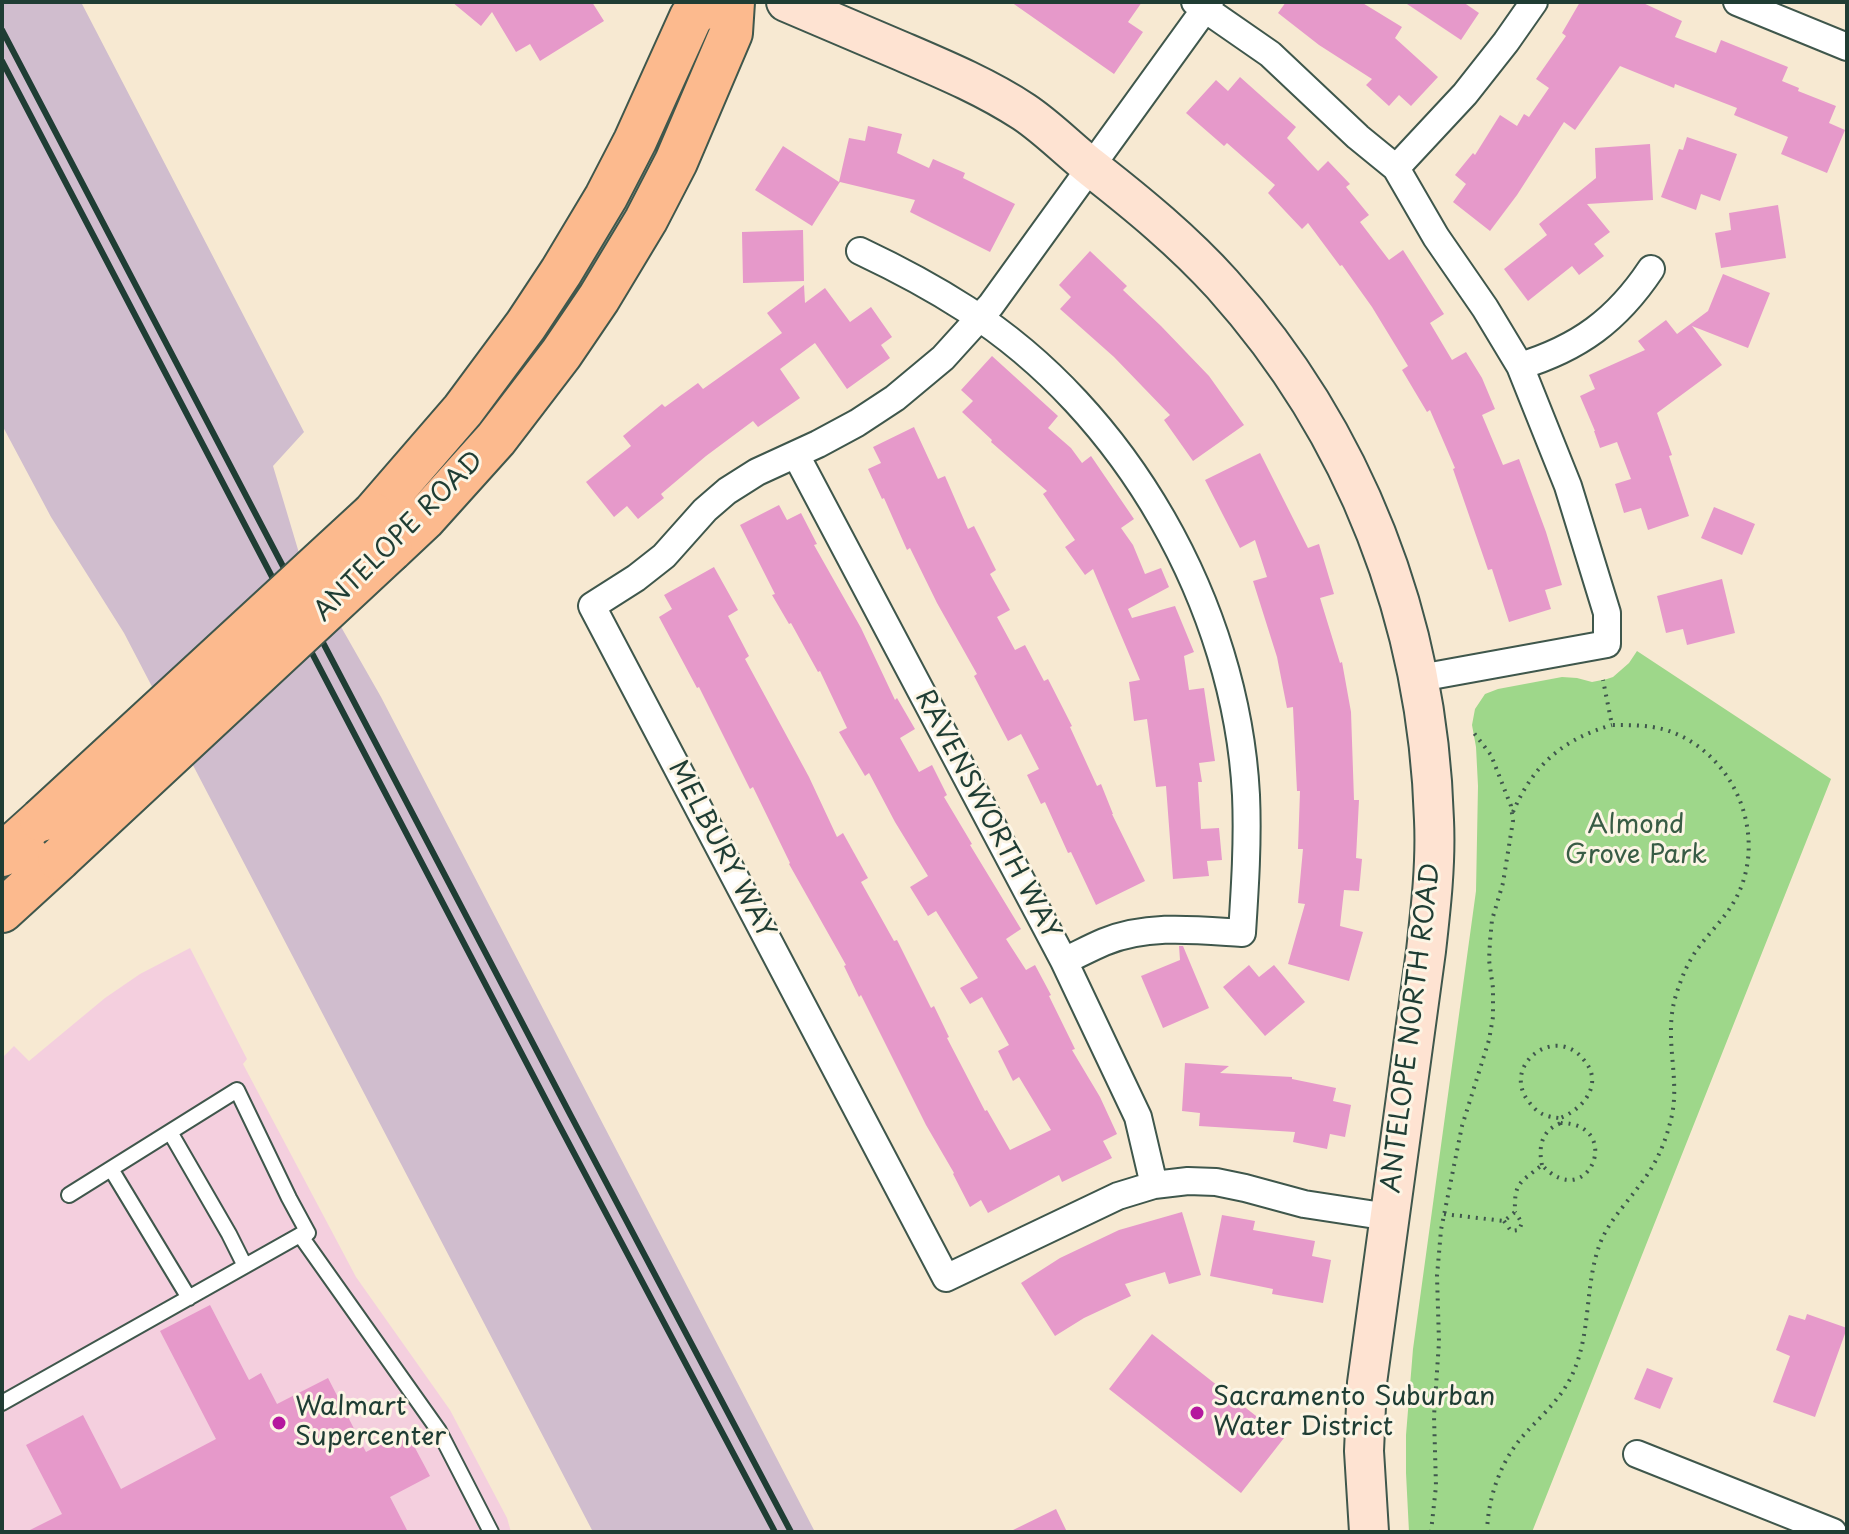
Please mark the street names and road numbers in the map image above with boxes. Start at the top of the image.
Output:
street label: ANTELOPE ROAD [308,446,490,628]
street label: RAVENSWORTH WAY [908,685,1066,945]
street label: MELBURY WAY [661,756,781,944]
street label: ANTELOPE NORTH ROAD [1376,861,1448,1195]

